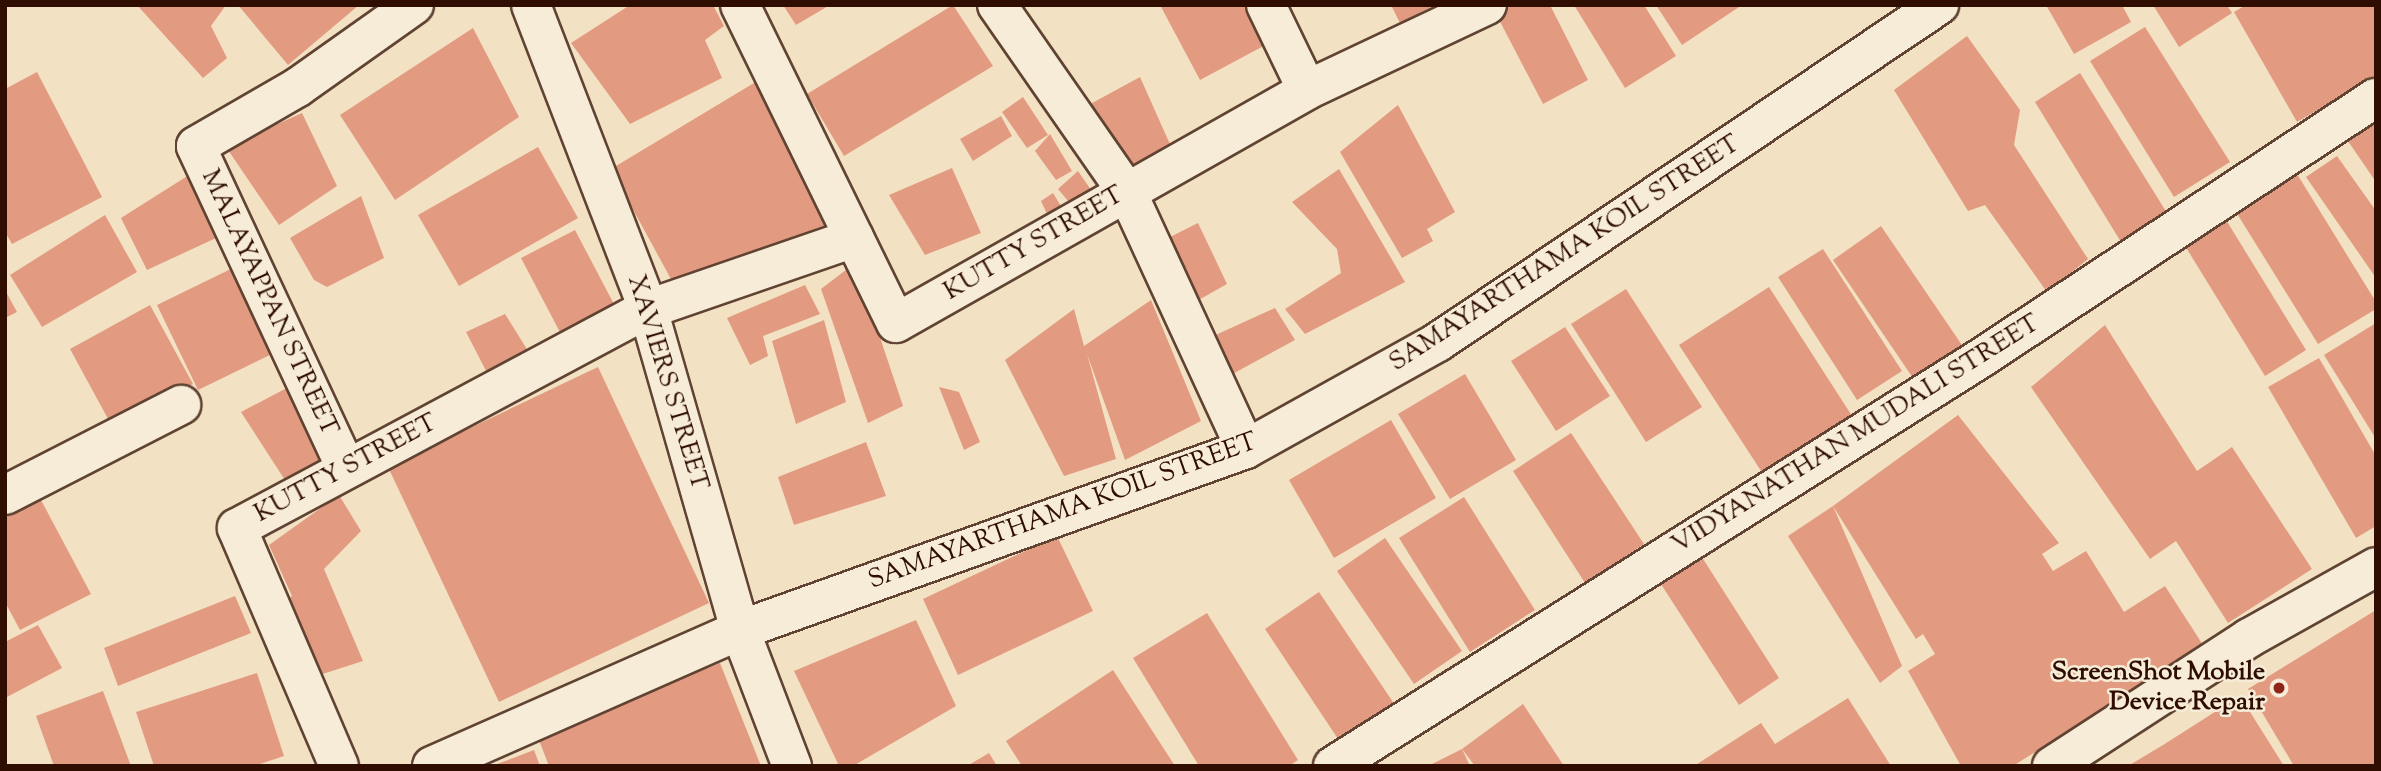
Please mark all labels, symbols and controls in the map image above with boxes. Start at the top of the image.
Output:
street label: SAMAYARTHAMA KOIL STREET [1384,129,1746,379]
street label: MALAYAPPAN STREET [193,165,345,441]
street label: KUTTY STREET [939,180,1129,308]
street label: XAVIERS STREET [619,272,715,494]
street label: VIDYANATHAN MUDALI STREET [1666,308,2046,562]
street label: KUTTY STREET [249,408,443,530]
street label: SAMAYARTHAMA KOIL STREET [864,427,1262,597]
place label: ScreenShot Mobile Device Repair [2051,657,2265,718]
marker: ScreenShot Mobile Device Repair [2271,680,2287,696]

